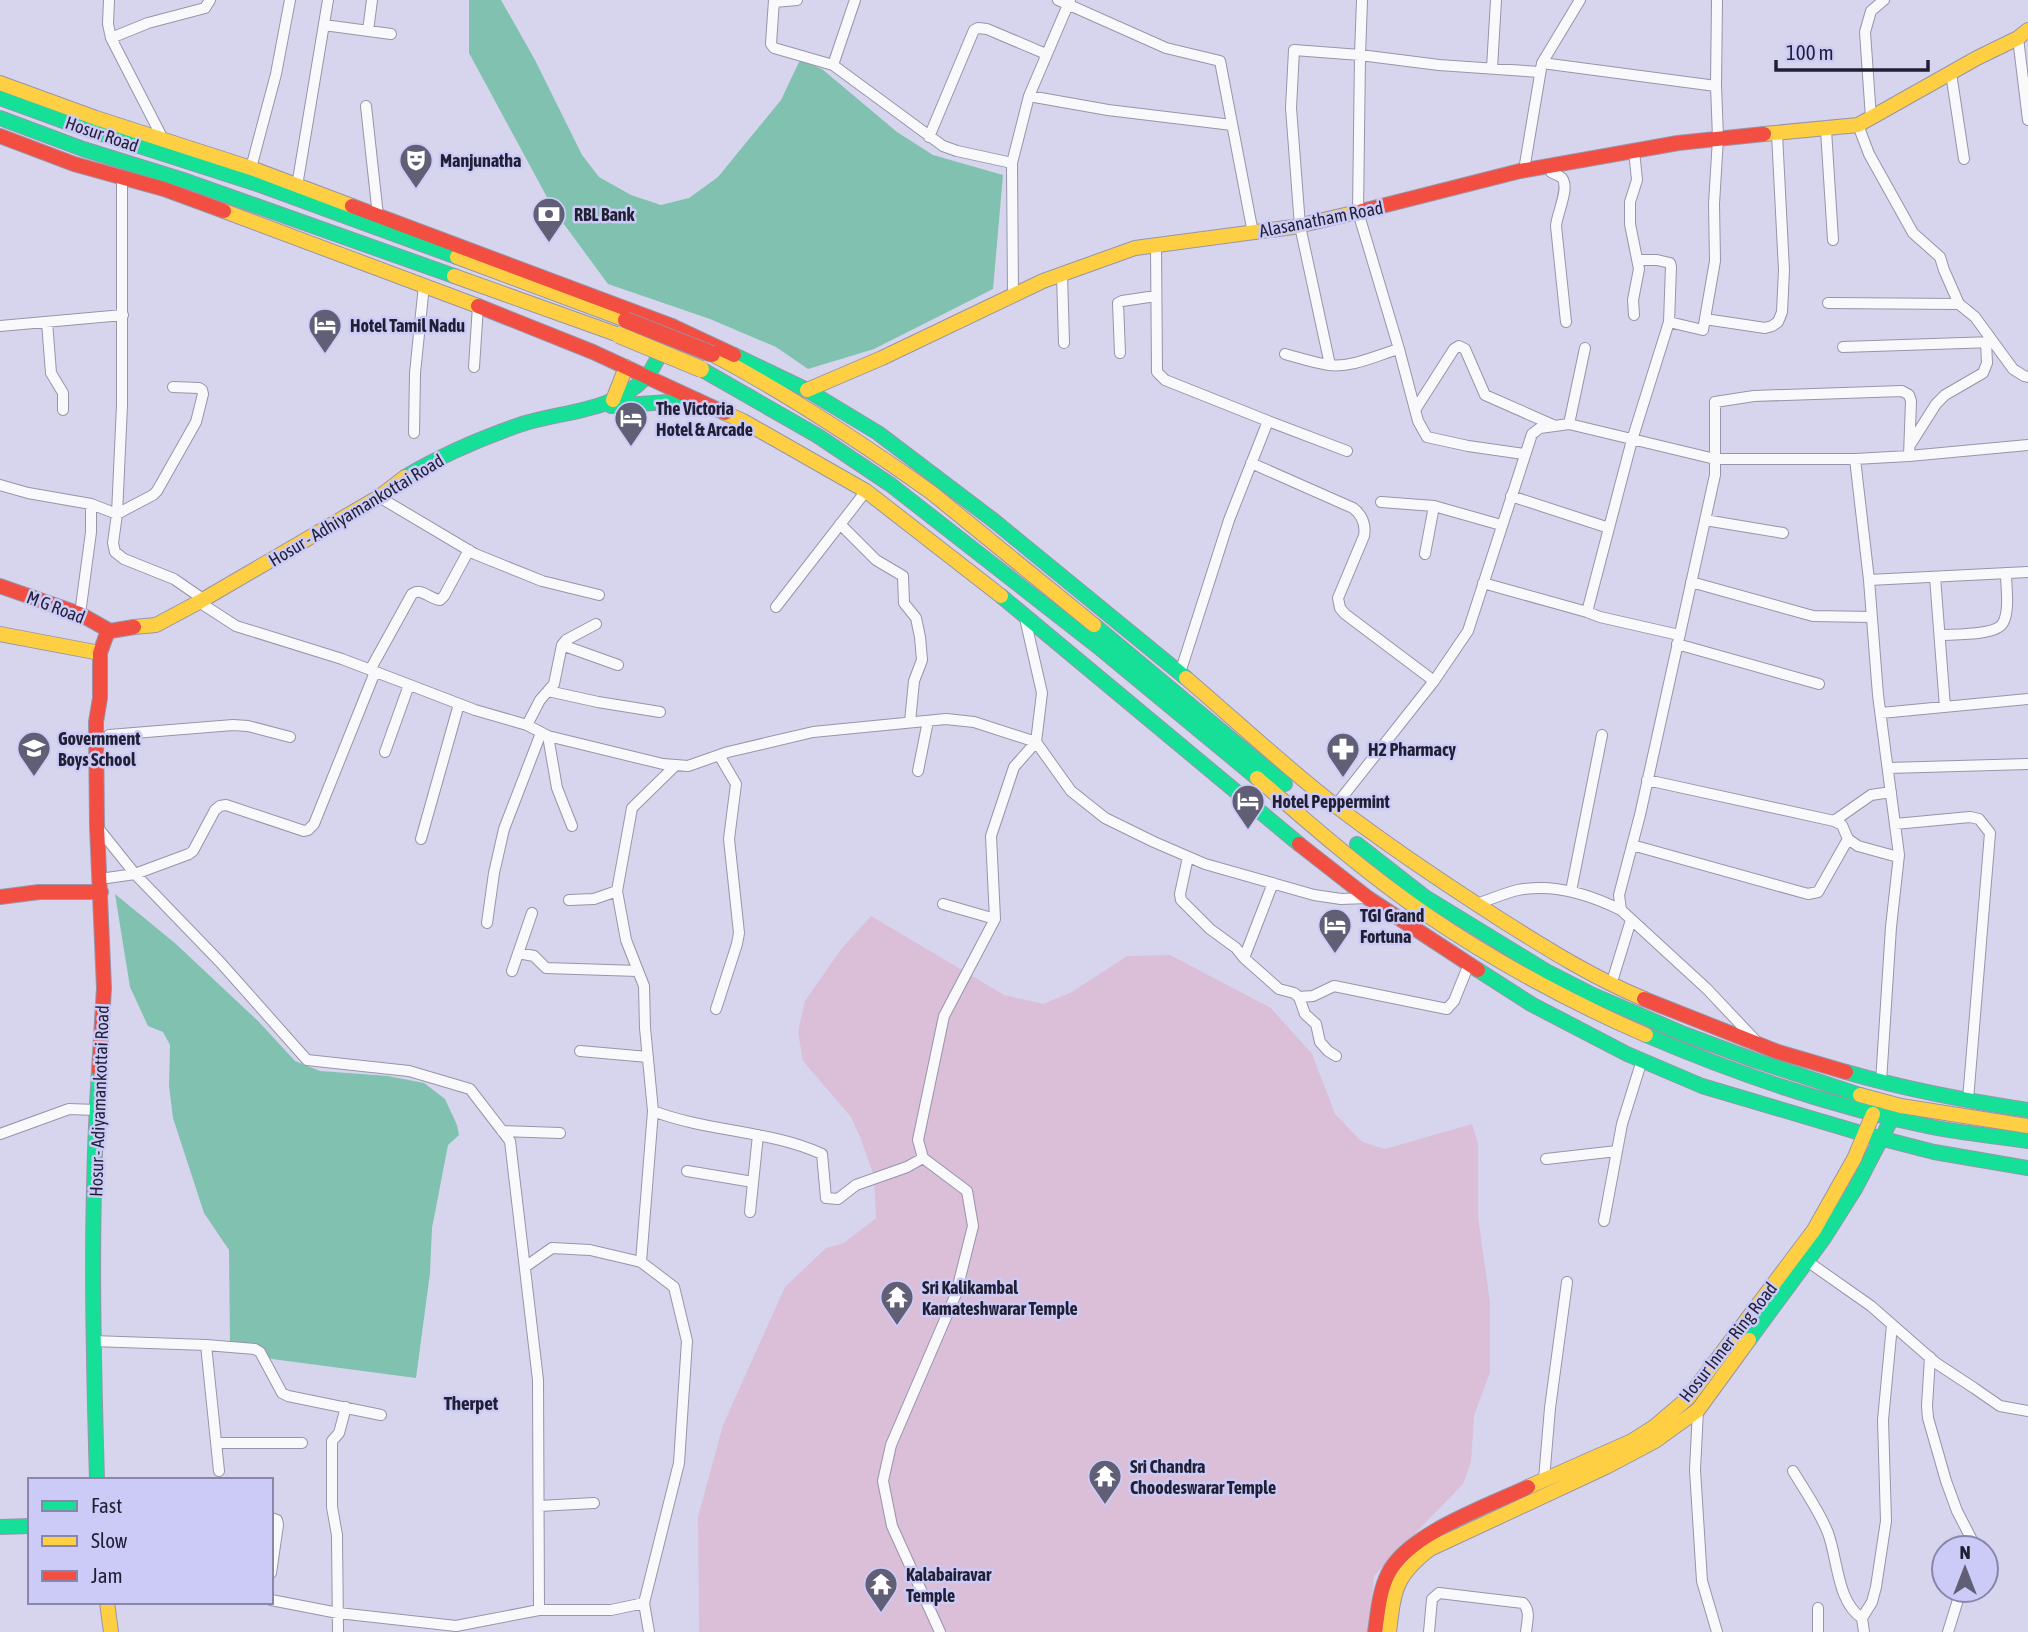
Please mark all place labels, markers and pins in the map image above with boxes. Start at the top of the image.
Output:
theatre icon: Manjunatha [397,141,435,190]
place label: Manjunatha [440,150,521,171]
bank icon: RBL Bank [530,195,568,244]
place label: RBL Bank [574,204,636,225]
hotel icon: Hotel Tamil Nadu [306,306,344,355]
place label: Hotel Tamil Nadu [350,315,465,336]
place label: The Victoria Hotel & Arcade [656,398,753,440]
hotel icon: The Victoria Hotel & Arcade [612,399,650,448]
place label: Government Boys School [58,728,141,770]
school or university icon: Government Boys School [15,729,53,778]
pharmacy icon: H2 Pharmacy [1324,730,1362,779]
place label: H2 Pharmacy [1368,739,1457,760]
hotel icon: Hotel Peppermint [1229,782,1267,831]
place label: Hotel Peppermint [1272,791,1391,812]
place label: TGI Grand Fortuna [1360,905,1424,947]
hotel icon: TGI Grand Fortuna [1316,906,1354,955]
place label: Sri Kalikambal Kamateshwarar Temple [922,1277,1078,1319]
temple icon: Sri Kalikambal Kamateshwarar Temple [878,1278,916,1327]
place label: Sri Chandra Choodeswarar Temple [1130,1456,1276,1498]
temple icon: Sri Chandra Choodeswarar Temple [1086,1457,1124,1506]
place label: Kalabairavar Temple [906,1564,992,1606]
temple icon: Kalabairavar Temple [862,1565,900,1614]

